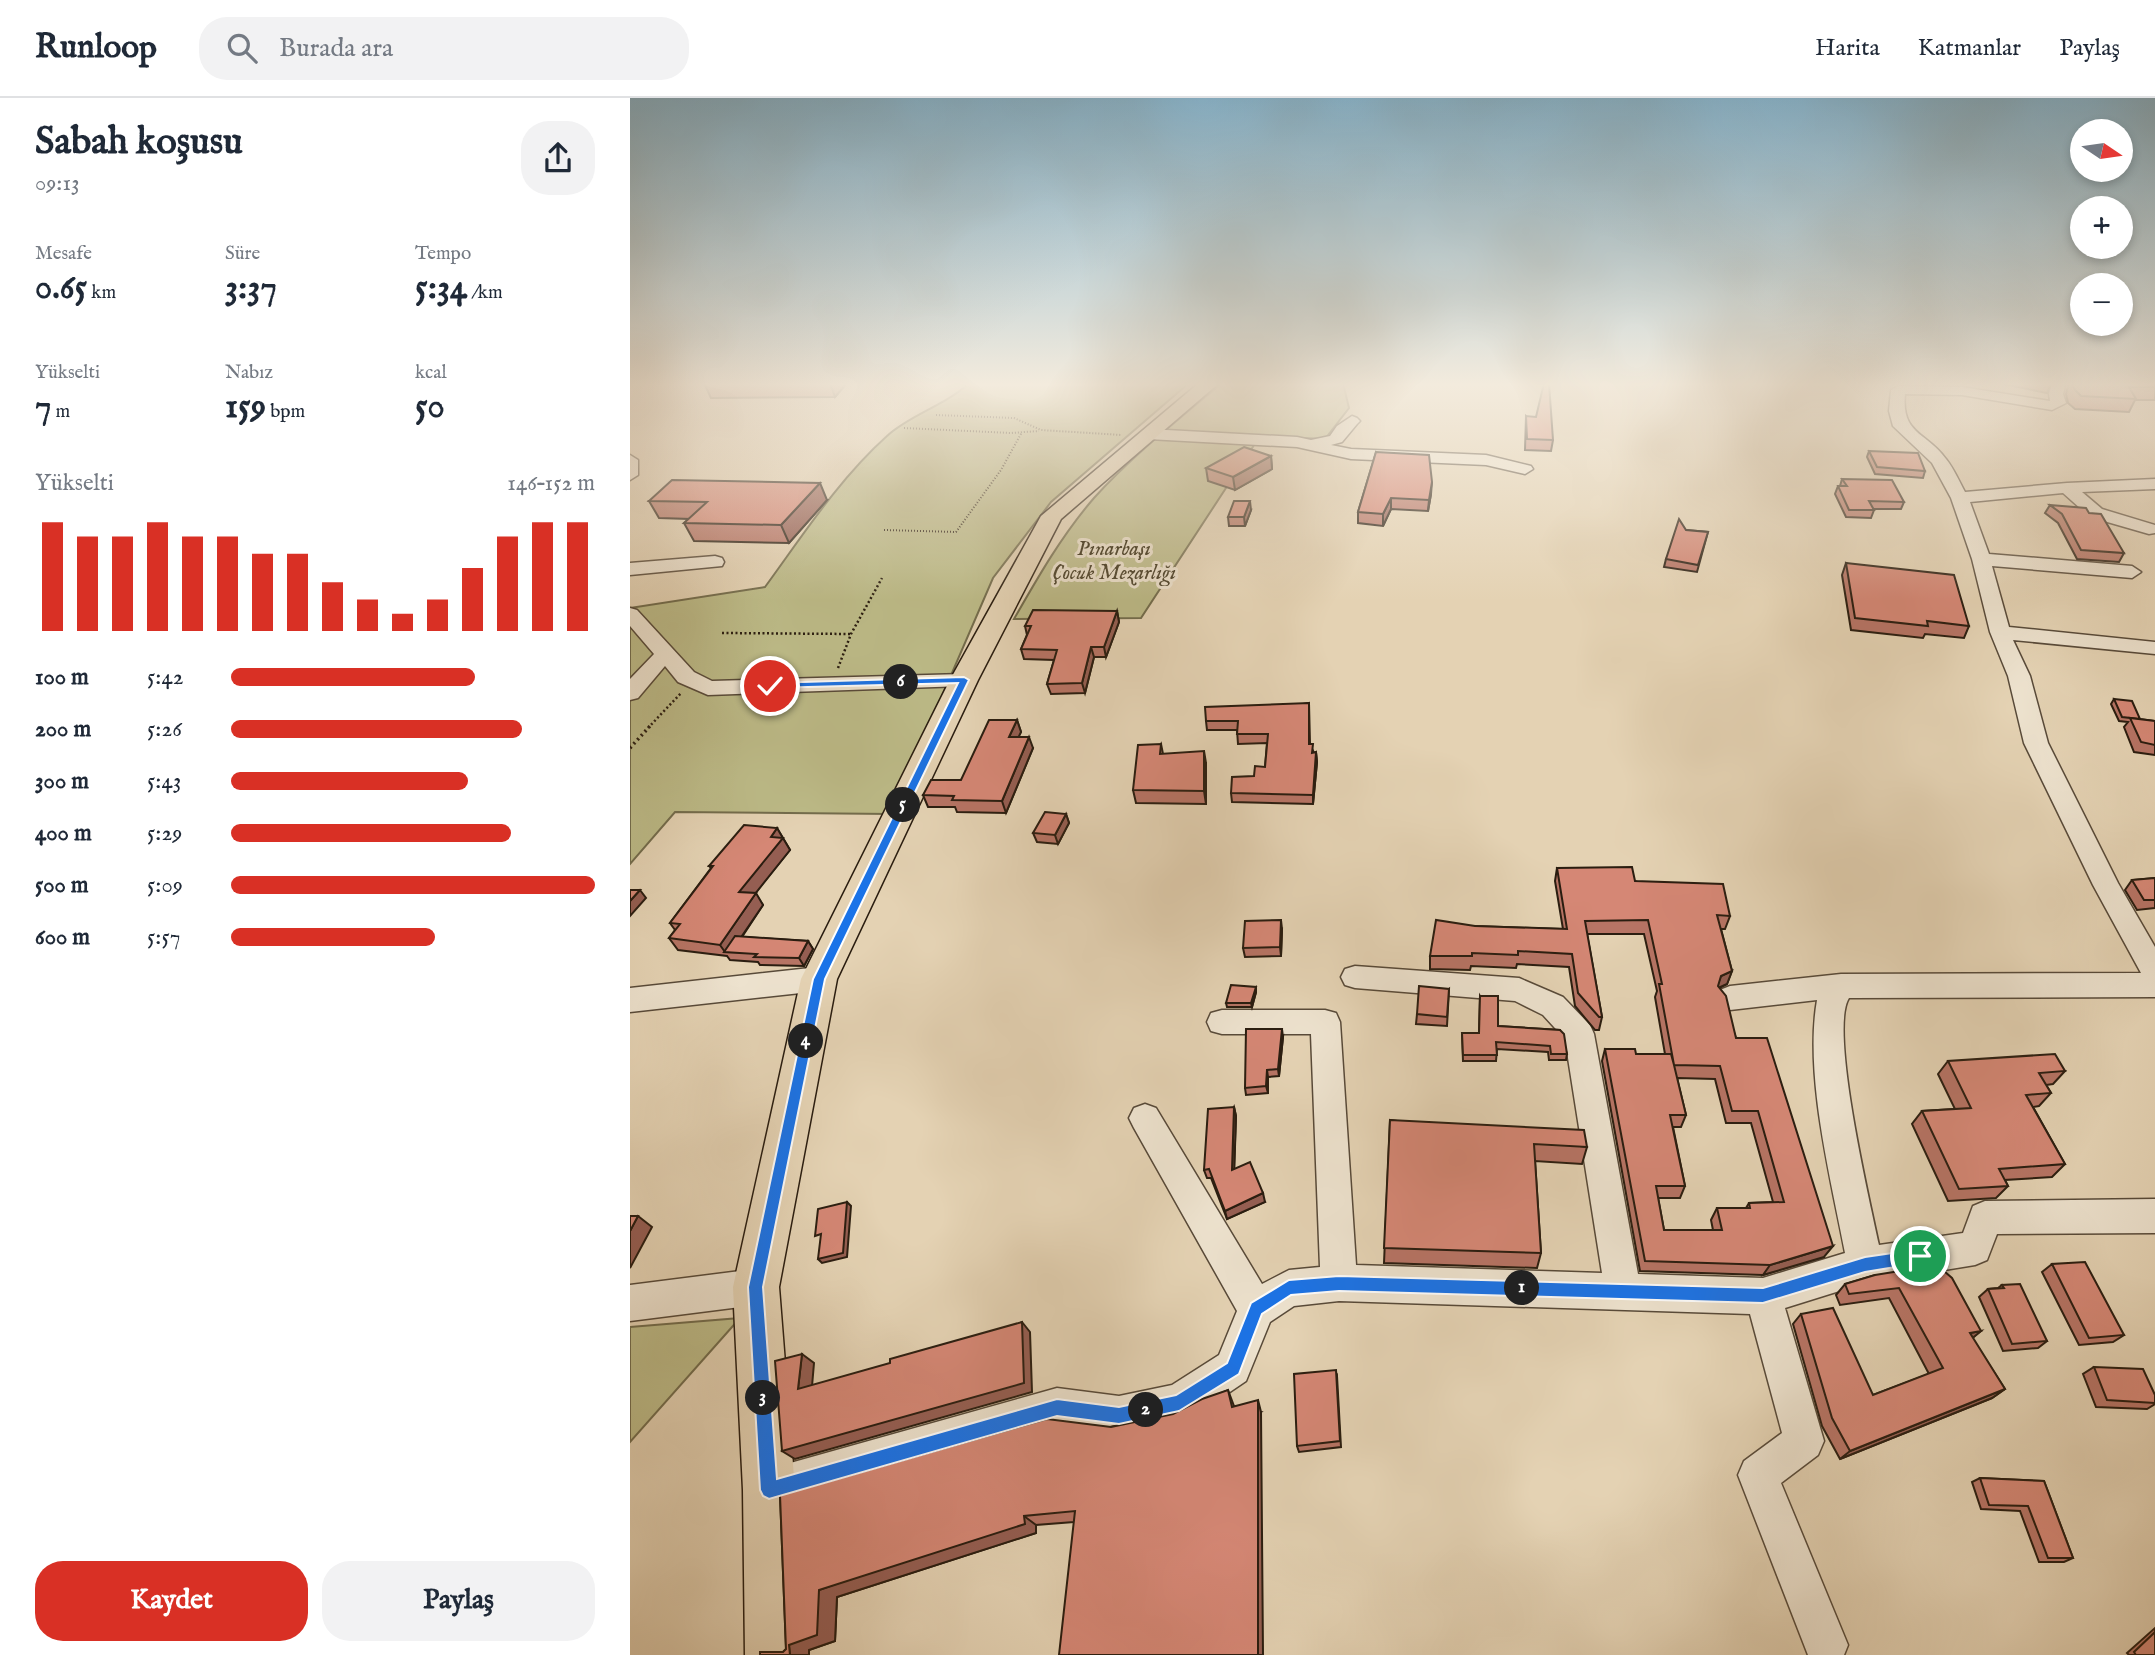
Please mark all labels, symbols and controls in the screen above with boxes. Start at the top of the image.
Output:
search box [199,17,689,80]
text: Runloop [35,27,157,69]
icon: search [223,29,261,67]
text: Burada ara [279,32,393,65]
text: Harita [1815,33,1880,64]
text: Katmanlar [1918,33,2021,64]
text: Paylaş [2059,33,2120,64]
text: Sabah koşusu [35,119,243,167]
north arrow [2070,119,2133,182]
map controls [2070,119,2133,336]
button: share [521,121,595,195]
text: 09:13 [35,169,80,198]
button: + [2070,196,2133,259]
text: Mesafe [35,242,92,266]
text: Süre [225,242,260,266]
text: Tempo [415,242,471,266]
text: 0.65 [35,266,87,311]
text: 3:37 [225,266,277,311]
text: 5:34 [415,266,467,311]
button: − [2070,273,2133,336]
text: km [87,281,116,305]
text: /km [467,281,503,305]
text: Yükselti [35,361,100,385]
text: Nabız [225,361,273,385]
text: kcal [415,361,447,385]
text: 7 [35,385,51,430]
text: 159 [225,385,266,430]
text: 50 [415,385,445,430]
text: m [51,400,70,424]
text: bpm [266,400,305,424]
text: Yükselti [35,469,114,498]
text: 146–152 m [507,469,595,498]
park label: Pınarbaşı Çocuk Mezarlığı [1052,536,1176,587]
pin [740,656,800,716]
text: 100 m [35,663,89,692]
text: 5:42 [147,663,183,692]
pin: 6 [884,664,918,700]
icon: check [751,667,789,705]
text: 6 [896,669,905,693]
text: 200 m [35,715,91,744]
text: 5:26 [147,715,182,744]
text: 300 m [35,767,89,796]
text: 5:43 [147,767,181,796]
pin: 5 [886,788,920,822]
text: 5 [899,792,906,816]
text: 400 m [35,819,92,848]
text: 5:29 [147,819,182,848]
text: 500 m [35,871,89,900]
text: 5:09 [147,871,183,900]
text: 600 m [35,923,90,952]
text: 5:57 [147,923,181,952]
pin: 4 [788,1024,824,1058]
text: 4 [801,1028,810,1052]
pin [1890,1226,1950,1286]
icon: arrive [1901,1237,1939,1275]
pin: 1 [1504,1270,1540,1306]
text: 1 [1518,1275,1525,1299]
pin: 3 [746,1380,780,1416]
text: 3 [759,1385,766,1409]
pin: 2 [1128,1392,1164,1428]
text: 2 [1141,1397,1150,1421]
button: Kaydet [35,1561,308,1641]
button: Paylaş [322,1561,595,1641]

